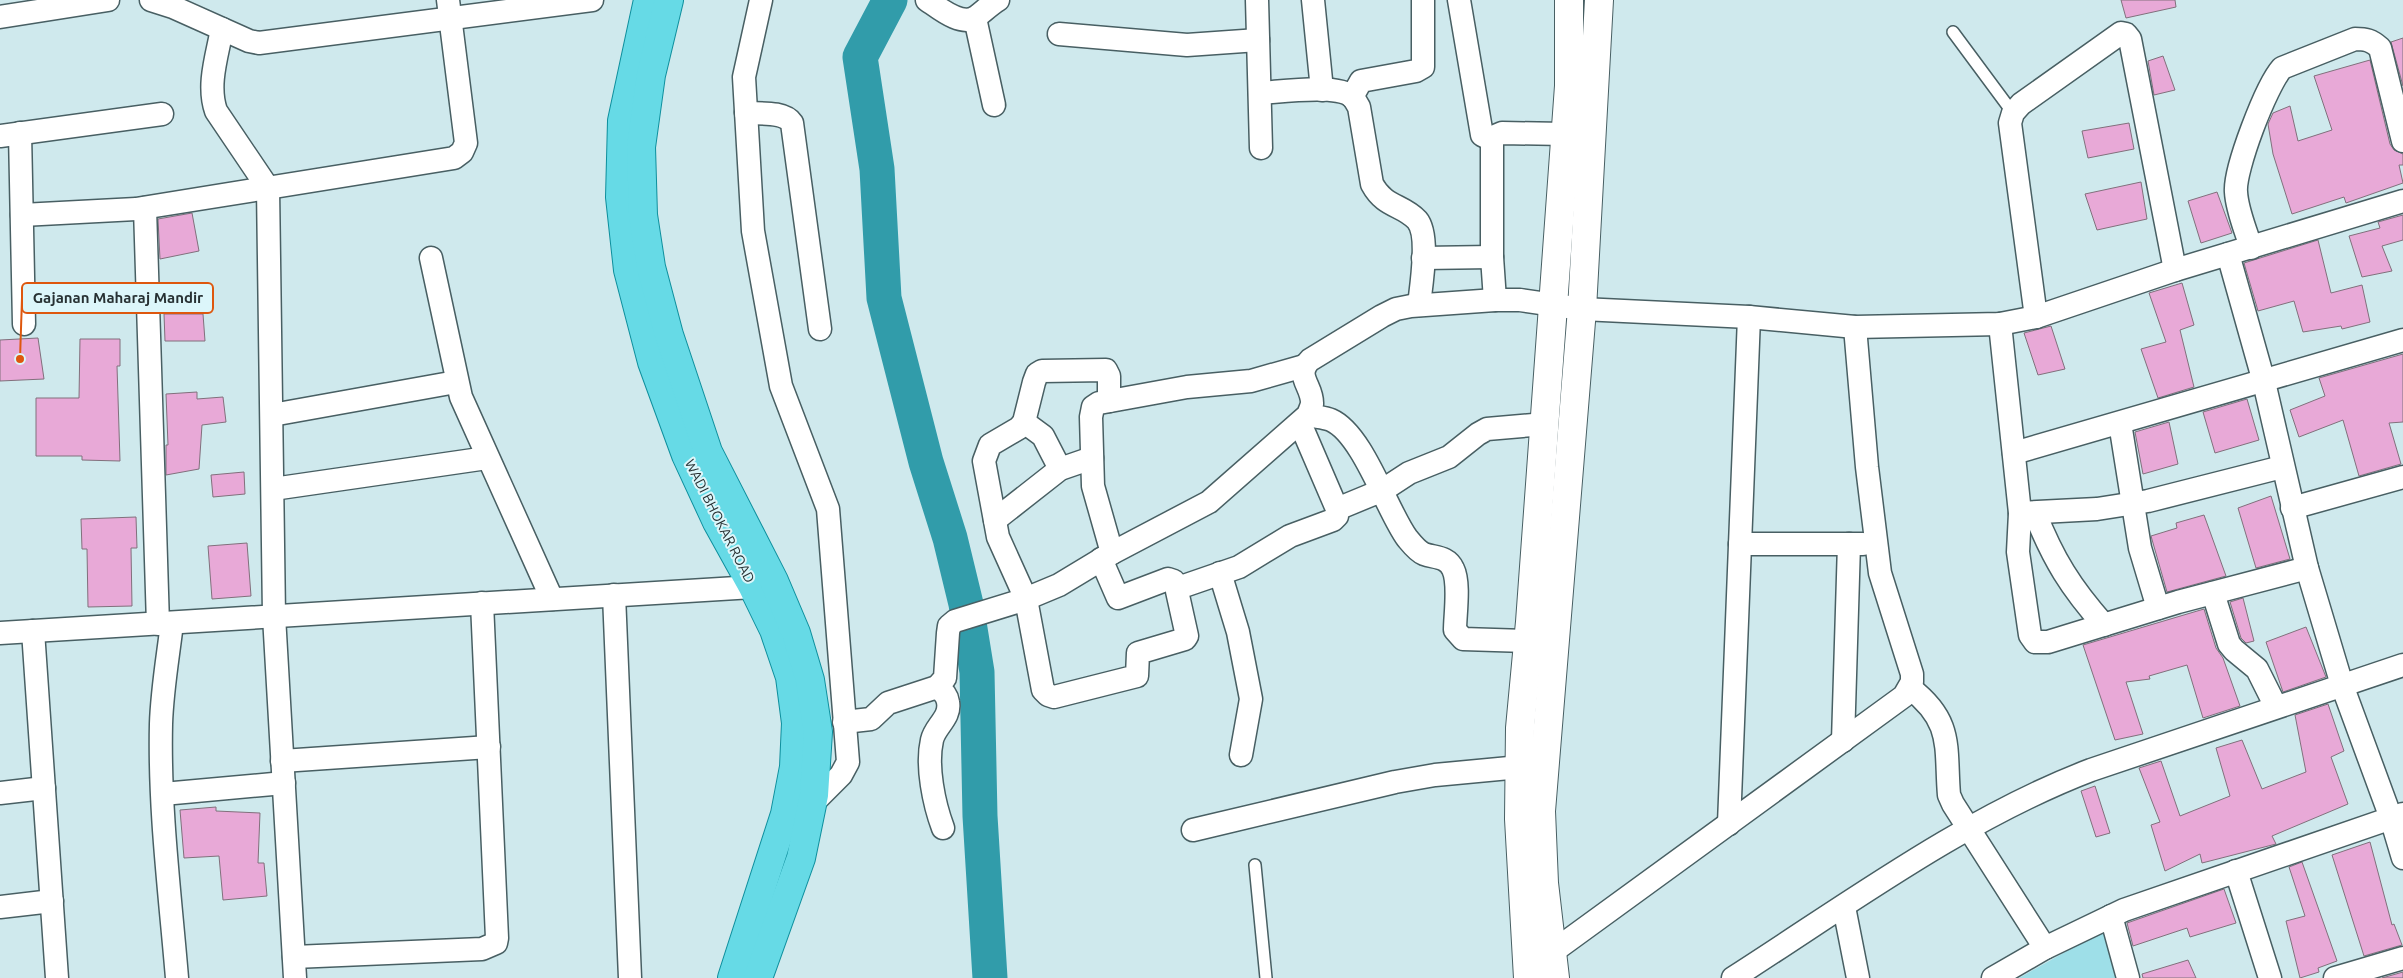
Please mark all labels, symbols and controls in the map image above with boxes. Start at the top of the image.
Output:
callout: Gajanan Maharaj Mandir [22,283,213,313]
text: Gajanan Maharaj Mandir [33,289,204,306]
street label: WADI BHOKAR ROAD [682,457,758,586]

